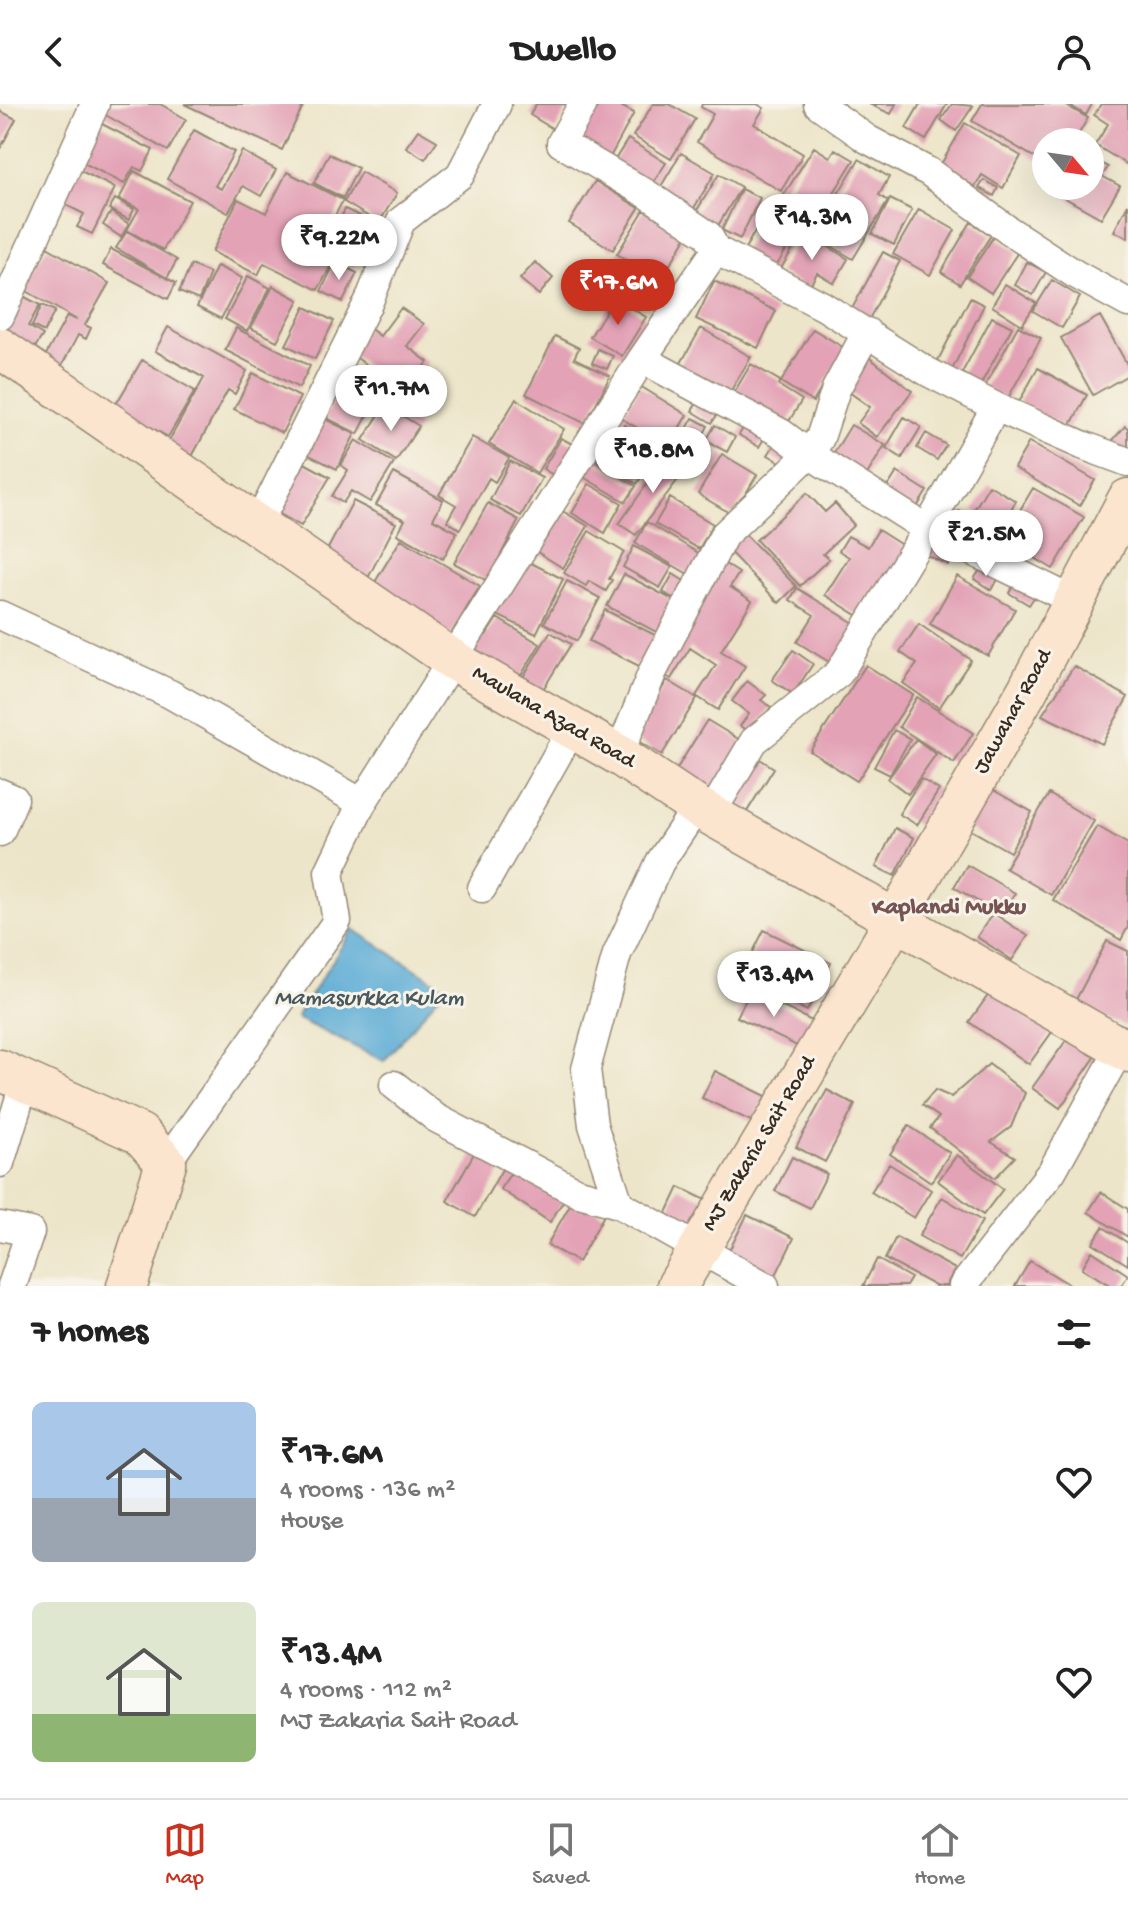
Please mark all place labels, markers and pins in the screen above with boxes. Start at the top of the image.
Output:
pin: ₹14.3M [747,194,877,262]
pin: ₹9.22M [274,214,404,282]
pin: ₹17.6M [553,259,683,327]
pin: ₹11.7M [326,365,456,433]
pin: ₹18.8M [588,427,718,495]
pin: ₹21.5M [921,510,1051,578]
pin: ₹13.4M [709,951,839,1019]

